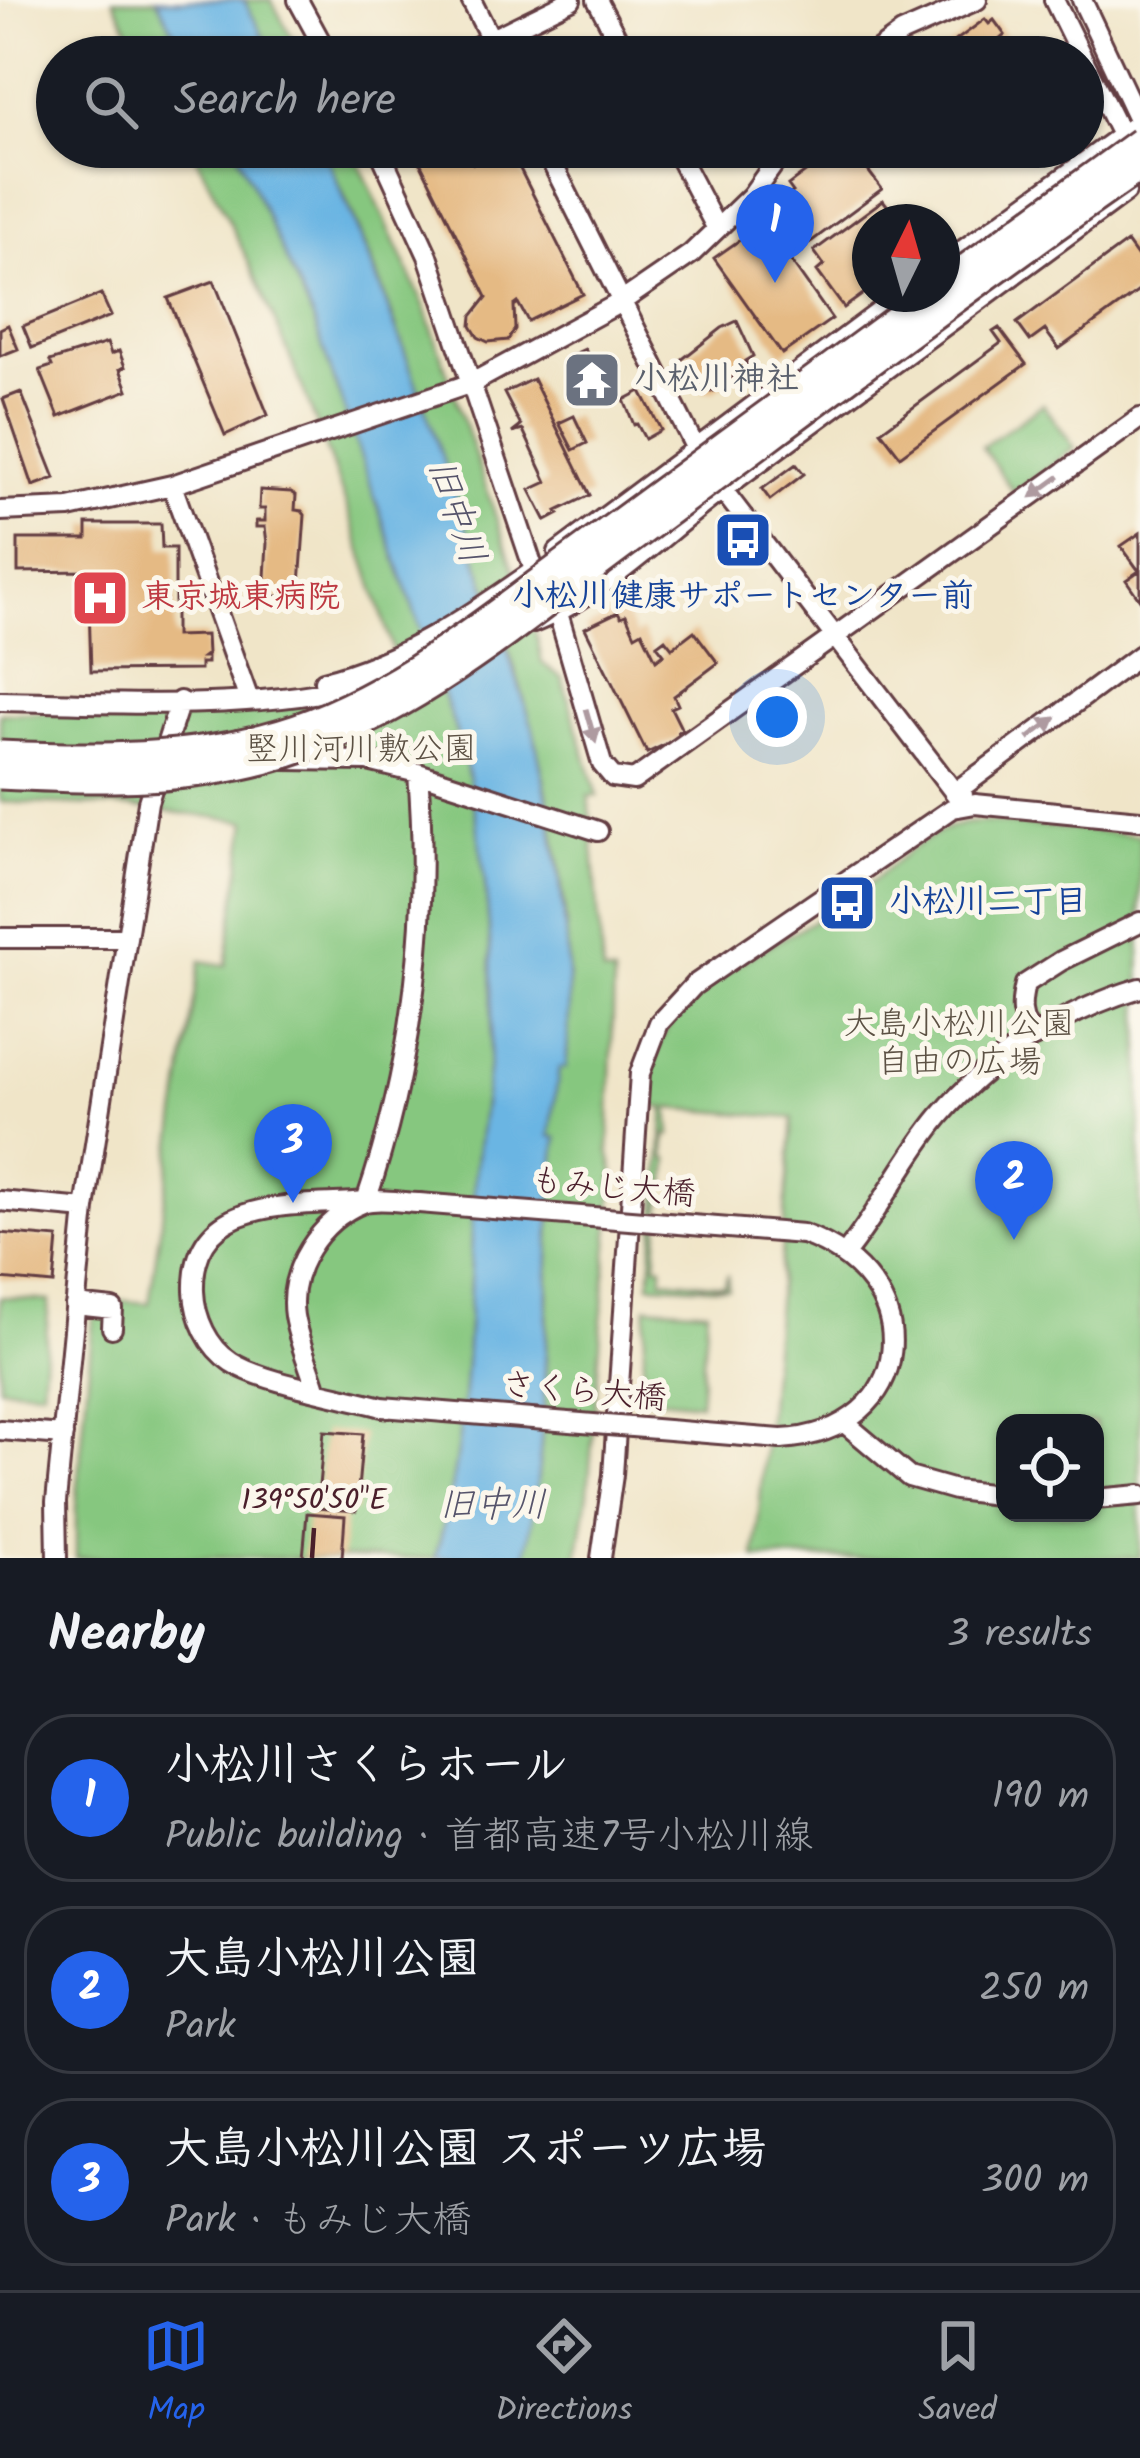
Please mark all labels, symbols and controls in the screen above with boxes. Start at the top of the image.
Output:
search box [36,36,1104,168]
text: Search here [174,66,396,138]
icon: search [78,69,144,135]
pin: 1 [736,184,814,283]
north arrow [852,204,960,312]
temple icon: 小松川神社 [561,349,623,411]
place label: 小松川神社 [634,354,799,407]
water label: 旧中川 [410,452,500,572]
one-way arrow [1029,474,1061,498]
bus stop icon: 小松川健康サポートセンター前 [712,509,774,571]
hospital icon: 東京城東病院 [69,567,131,629]
place label: 小松川健康サポートセンター前 [512,571,974,624]
place label: 東京城東病院 [142,572,340,625]
your location [747,687,807,747]
one-way arrow [583,708,601,745]
one-way arrow [1026,716,1058,740]
park label: 竪川河川敷公園 [246,724,477,777]
bus stop icon: 小松川二丁目 [816,872,878,934]
place label: 小松川二丁目 [889,877,1087,930]
park label: 大島小松川公園 自由の広場 [844,999,1075,1090]
pin: 3 [254,1104,332,1203]
pin: 2 [975,1141,1053,1240]
street label: もみじ大橋 [529,1155,697,1223]
street label: さくら大橋 [500,1359,668,1427]
map controls [996,1414,1104,1522]
button: locate [996,1414,1104,1522]
text: 139°50'50"E [241,1477,388,1525]
water label: 旧中川 [439,1478,547,1535]
text: Nearby [48,1596,205,1677]
text: 3 results [947,1605,1092,1667]
text: 小松川さくらホール [165,1731,568,1803]
text: 1 [84,1767,96,1829]
text: 190 m [992,1767,1089,1829]
text: Public building · 首都高速7号小松川線 [165,1807,813,1869]
text: 大島小松川公園 [165,1925,480,1997]
text: 2 [79,1959,101,2021]
text: 250 m [979,1959,1089,2021]
text: Park [165,1997,236,2059]
text: 大島小松川公園 スポーツ広場 [165,2115,766,2187]
text: 3 [79,2151,101,2213]
text: 300 m [981,2151,1089,2213]
text: Park · もみじ大橋 [165,2191,471,2253]
tab: Map [143,2313,209,2438]
tab: Directions [495,2313,632,2438]
tab: Saved [919,2313,997,2438]

